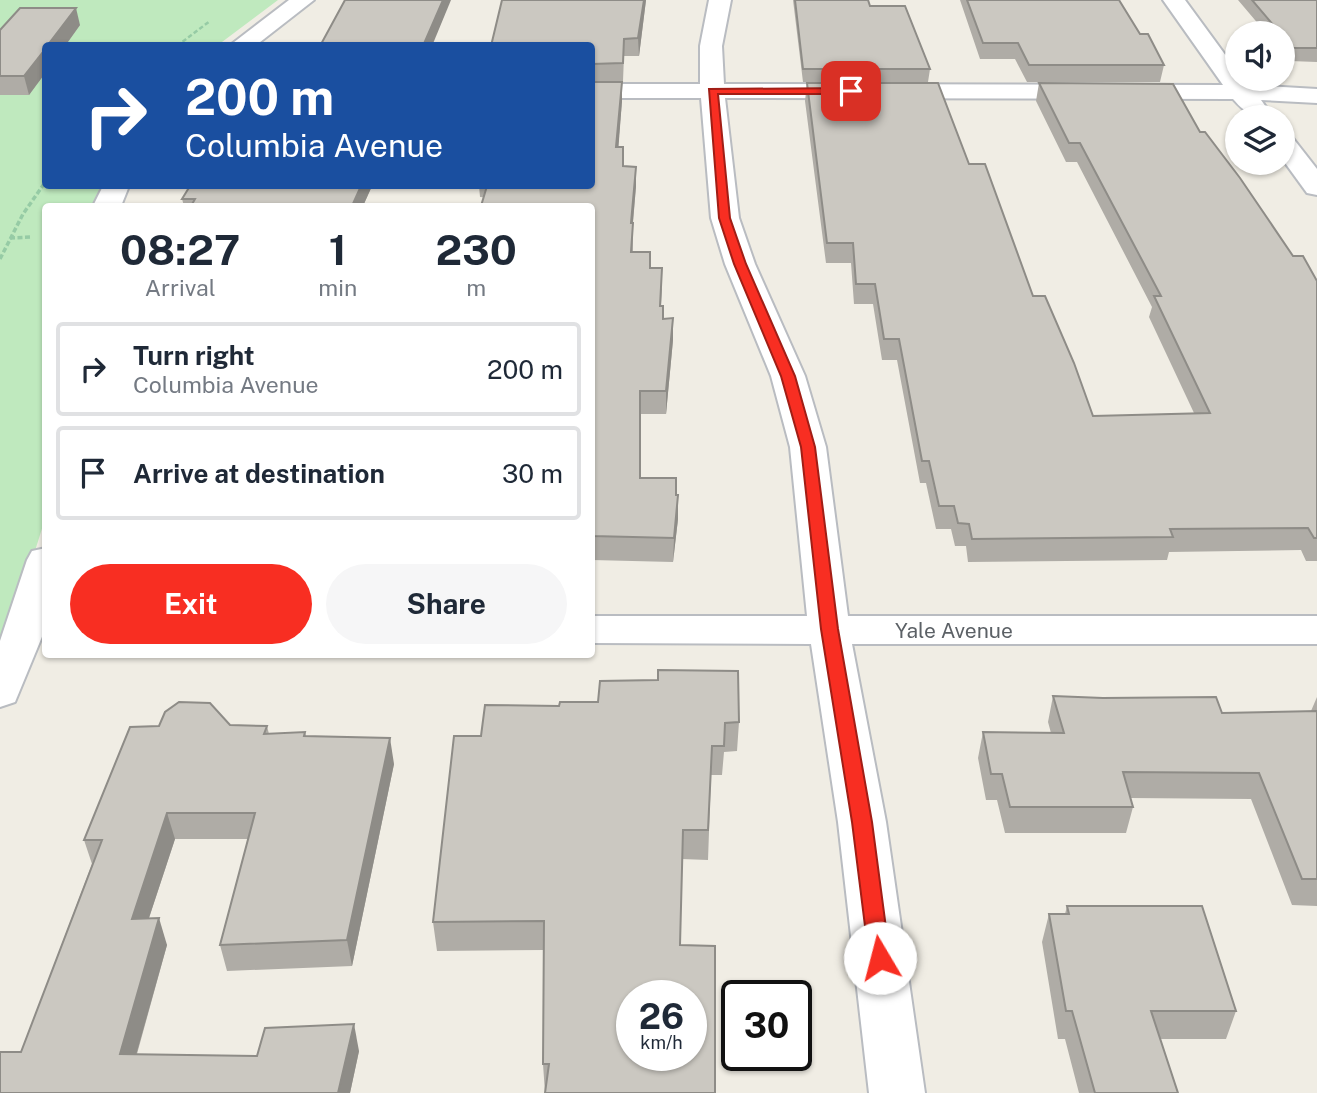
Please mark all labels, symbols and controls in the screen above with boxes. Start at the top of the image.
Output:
map controls [1225,21,1295,175]
button: sound [1225,21,1295,91]
pin [821,61,881,121]
text: 200 m [185,68,334,126]
icon: right [70,70,161,161]
icon: arrive [832,72,870,110]
button: layers [1225,105,1295,175]
text: Columbia Avenue [185,127,443,164]
text: 08:27 [120,225,240,274]
text: 1 [329,225,347,274]
text: 230 [435,225,517,274]
text: Arrival [145,274,216,301]
text: min [318,274,357,301]
text: m [466,274,486,301]
text: Turn right [133,340,255,371]
icon: right [74,350,112,388]
text: 200 m [487,354,563,385]
text: Columbia Avenue [133,371,319,398]
icon: arrive [74,454,112,492]
text: Arrive at destination [133,458,385,489]
text: 30 m [502,458,563,489]
button: Exit [70,564,312,644]
button: Share [326,564,567,644]
street label: Yale Avenue [895,618,1013,643]
position arrow [843,921,917,995]
speed limit sign: 30 [721,980,812,1071]
text: 26 [639,996,684,1037]
text: km/h [640,1032,683,1053]

